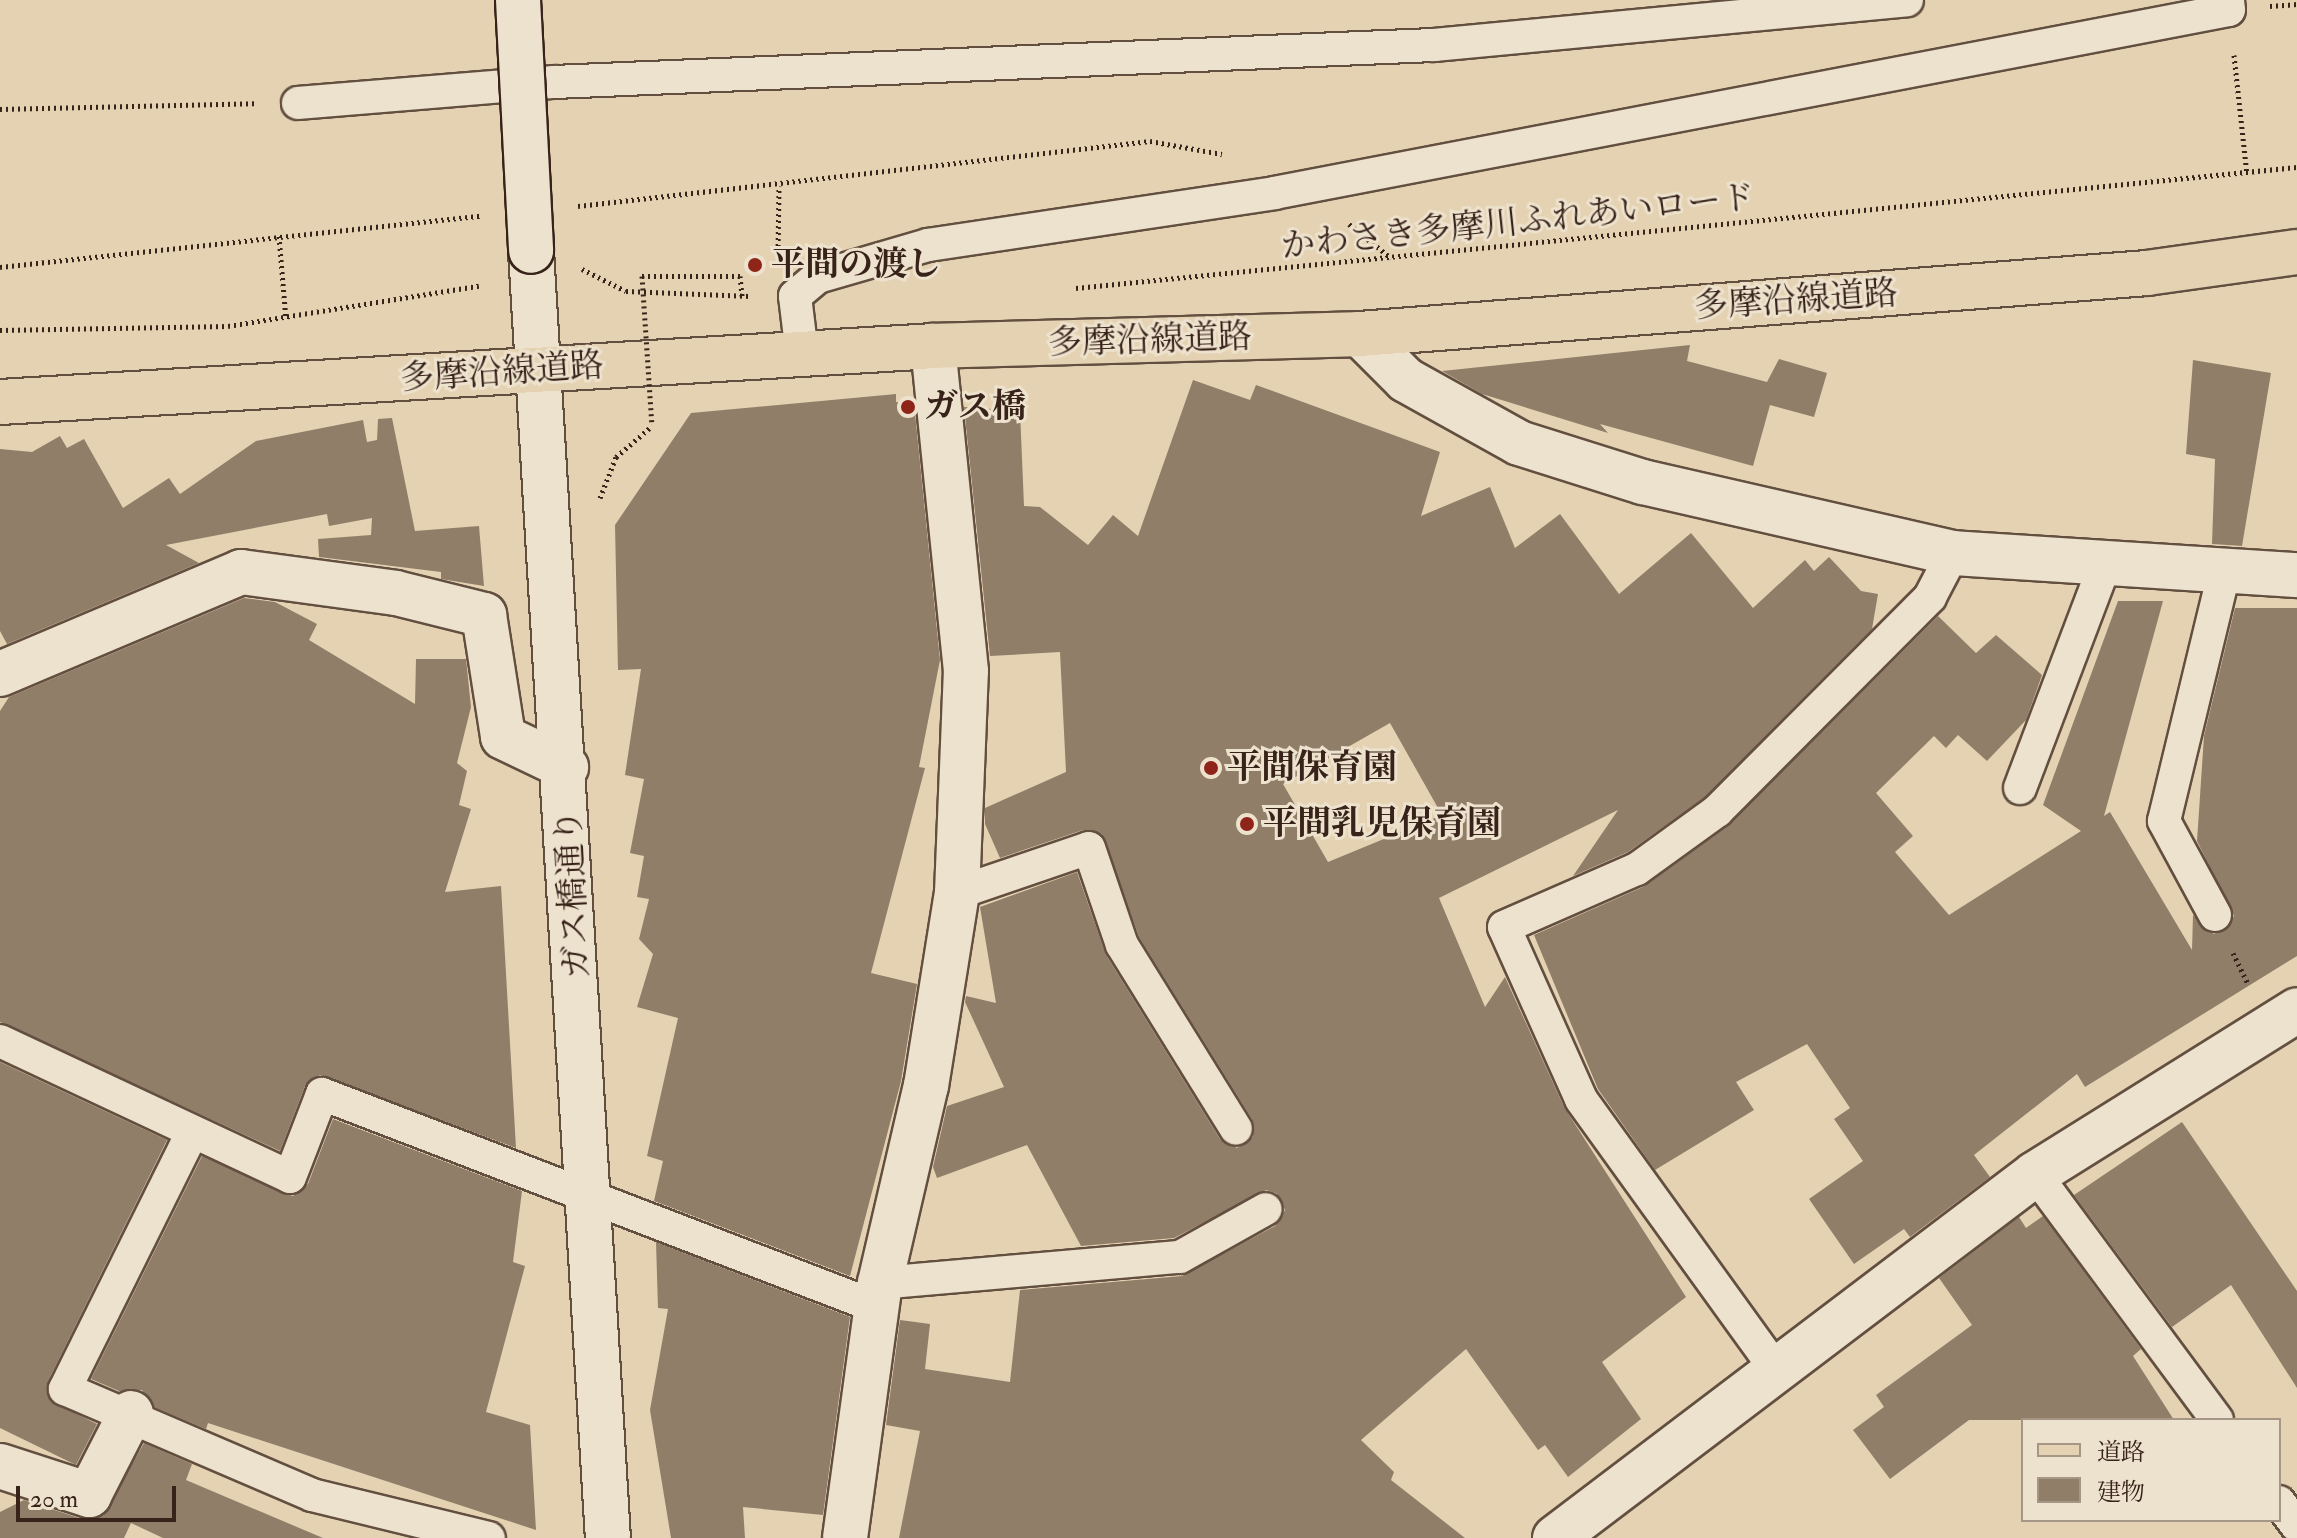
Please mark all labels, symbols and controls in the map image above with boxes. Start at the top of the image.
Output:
street label: かわさき多摩川ふれあいロード [1279,177,1757,267]
place label: 平間の渡し [771,245,941,285]
marker: 平間の渡し [746,256,764,274]
street label: 多摩沿線道路 [1693,273,1899,327]
street label: 多摩沿線道路 [1047,316,1253,364]
street label: 多摩沿線道路 [399,345,605,399]
place label: ガス橋 [924,387,1026,427]
marker: ガス橋 [899,398,917,416]
place label: 平間保育園 [1227,748,1397,788]
marker: 平間保育園 [1202,759,1220,777]
place label: 平間乳児保育園 [1263,804,1501,844]
street label: ガス橋通り [548,808,598,980]
marker: 平間乳児保育園 [1238,815,1256,833]
legend [2021,1418,2281,1522]
text: 道路 [2097,1437,2145,1468]
scale bar [20,1470,180,1520]
text: 建物 [2097,1477,2145,1508]
text: 20 m [30,1484,78,1515]

